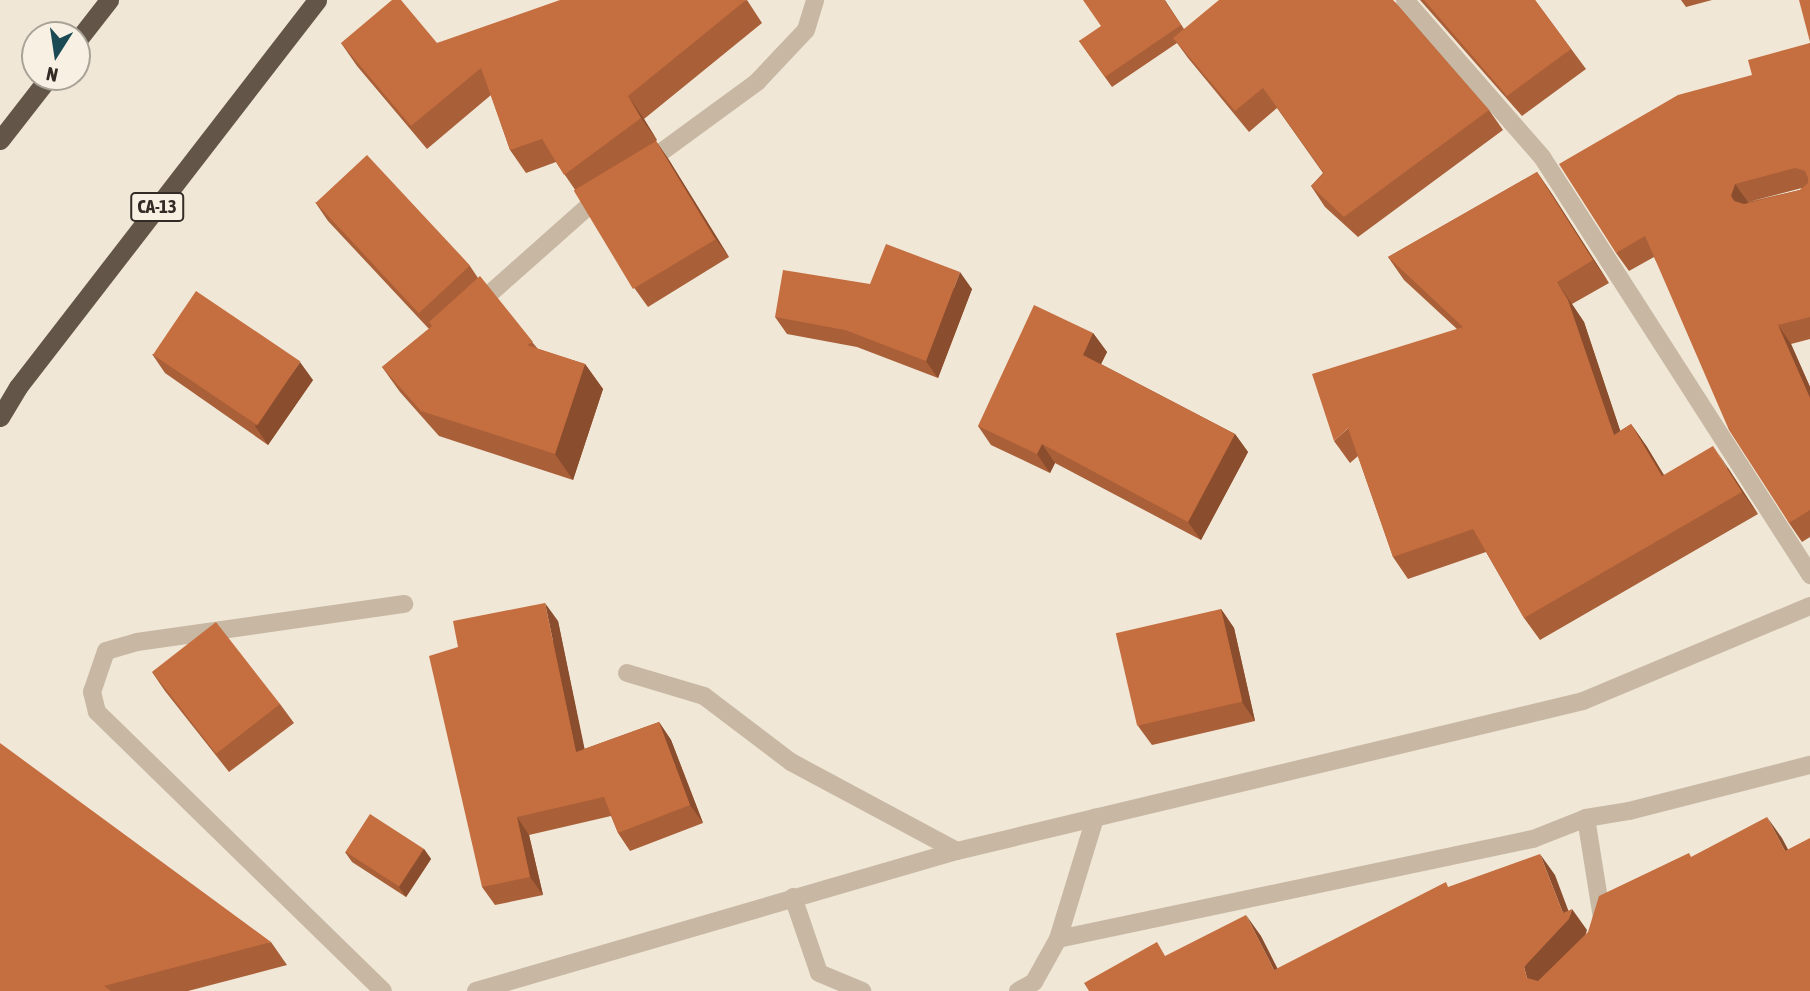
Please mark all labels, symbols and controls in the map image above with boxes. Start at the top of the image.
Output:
north arrow [21,21,91,91]
text: N [44,63,60,87]
road number: CA-13 [129,192,185,223]

